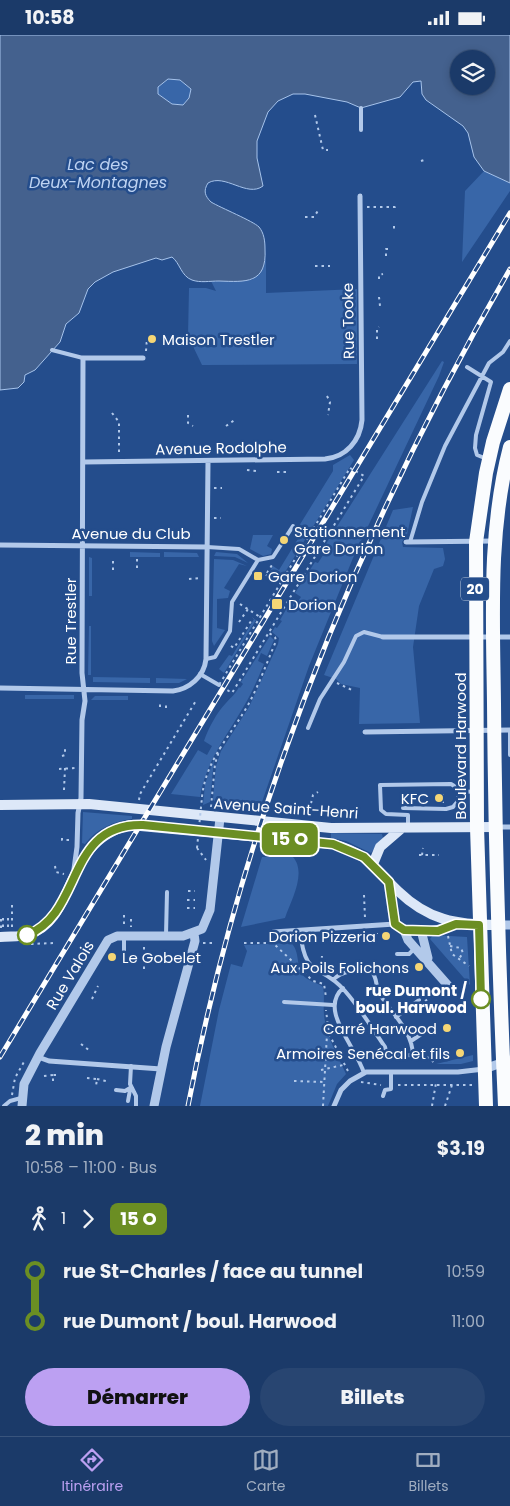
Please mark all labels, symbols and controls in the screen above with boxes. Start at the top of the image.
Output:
text: 10:58 [25,4,75,31]
map controls [450,50,495,95]
button: layers [450,50,495,95]
water label: Lac des Deux-Montagnes [29,153,167,194]
street label: Rue Tooke [337,283,359,359]
place label: Maison Trestler [162,329,275,350]
marker: Maison Trestler [146,333,158,345]
street label: Avenue Rodolphe [155,436,287,460]
place label: Stationnement Gare Dorion [294,521,405,559]
street label: Avenue du Club [71,523,191,544]
marker: Stationnement Gare Dorion [278,534,290,546]
place label: Gare Dorion [268,566,357,587]
marker: Gare Dorion [252,570,264,582]
street label: Rue Trestler [60,577,81,664]
road number: 20 [461,577,489,601]
place label: Dorion [288,594,337,615]
marker: Dorion [270,597,284,611]
street label: Boulevard Harwood [450,672,471,820]
place label: KFC [401,788,429,809]
street label: Avenue Saint-Henri [213,792,359,824]
marker: KFC [433,792,445,804]
line badge: 15 O [255,823,325,855]
text: 15 O [272,826,308,851]
unlabelled marker [17,925,37,945]
place label: Dorion Pizzeria [269,926,376,947]
marker: Dorion Pizzeria [380,930,392,942]
street label: Rue Valois [41,936,99,1013]
place label: Le Gobelet [122,947,201,968]
marker: Le Gobelet [106,951,118,963]
place label: Aux Poils Folichons [270,957,409,978]
marker: Aux Poils Folichons [413,961,425,973]
place label: rue Dumont / boul. Harwood [355,980,467,1018]
marker: rue Dumont / boul. Harwood [471,989,491,1009]
place label: Carré Harwood [323,1018,437,1039]
marker: Carré Harwood [441,1022,453,1034]
place label: Armoires Senécal et fils [276,1043,450,1064]
marker: Armoires Senécal et fils [454,1047,466,1059]
text: 2 min [25,1116,104,1155]
text: $3.19 [437,1135,485,1162]
text: 10:58 – 11:00 · Bus [25,1156,157,1179]
icon: walk [25,1205,53,1233]
icon: forward [74,1205,102,1233]
text: 15 O [120,1206,157,1231]
text: 1 [61,1207,66,1230]
text: rue St-Charles / face au tunnel [63,1258,363,1285]
text: 10:59 [446,1260,485,1283]
text: rue Dumont / boul. Harwood [63,1308,337,1335]
text: 11:00 [451,1310,485,1333]
button: Démarrer [25,1368,250,1426]
button: Billets [260,1368,485,1426]
tab: Itinéraire [62,1446,123,1497]
tab: Carte [246,1446,285,1497]
tab: Billets [408,1446,448,1497]

